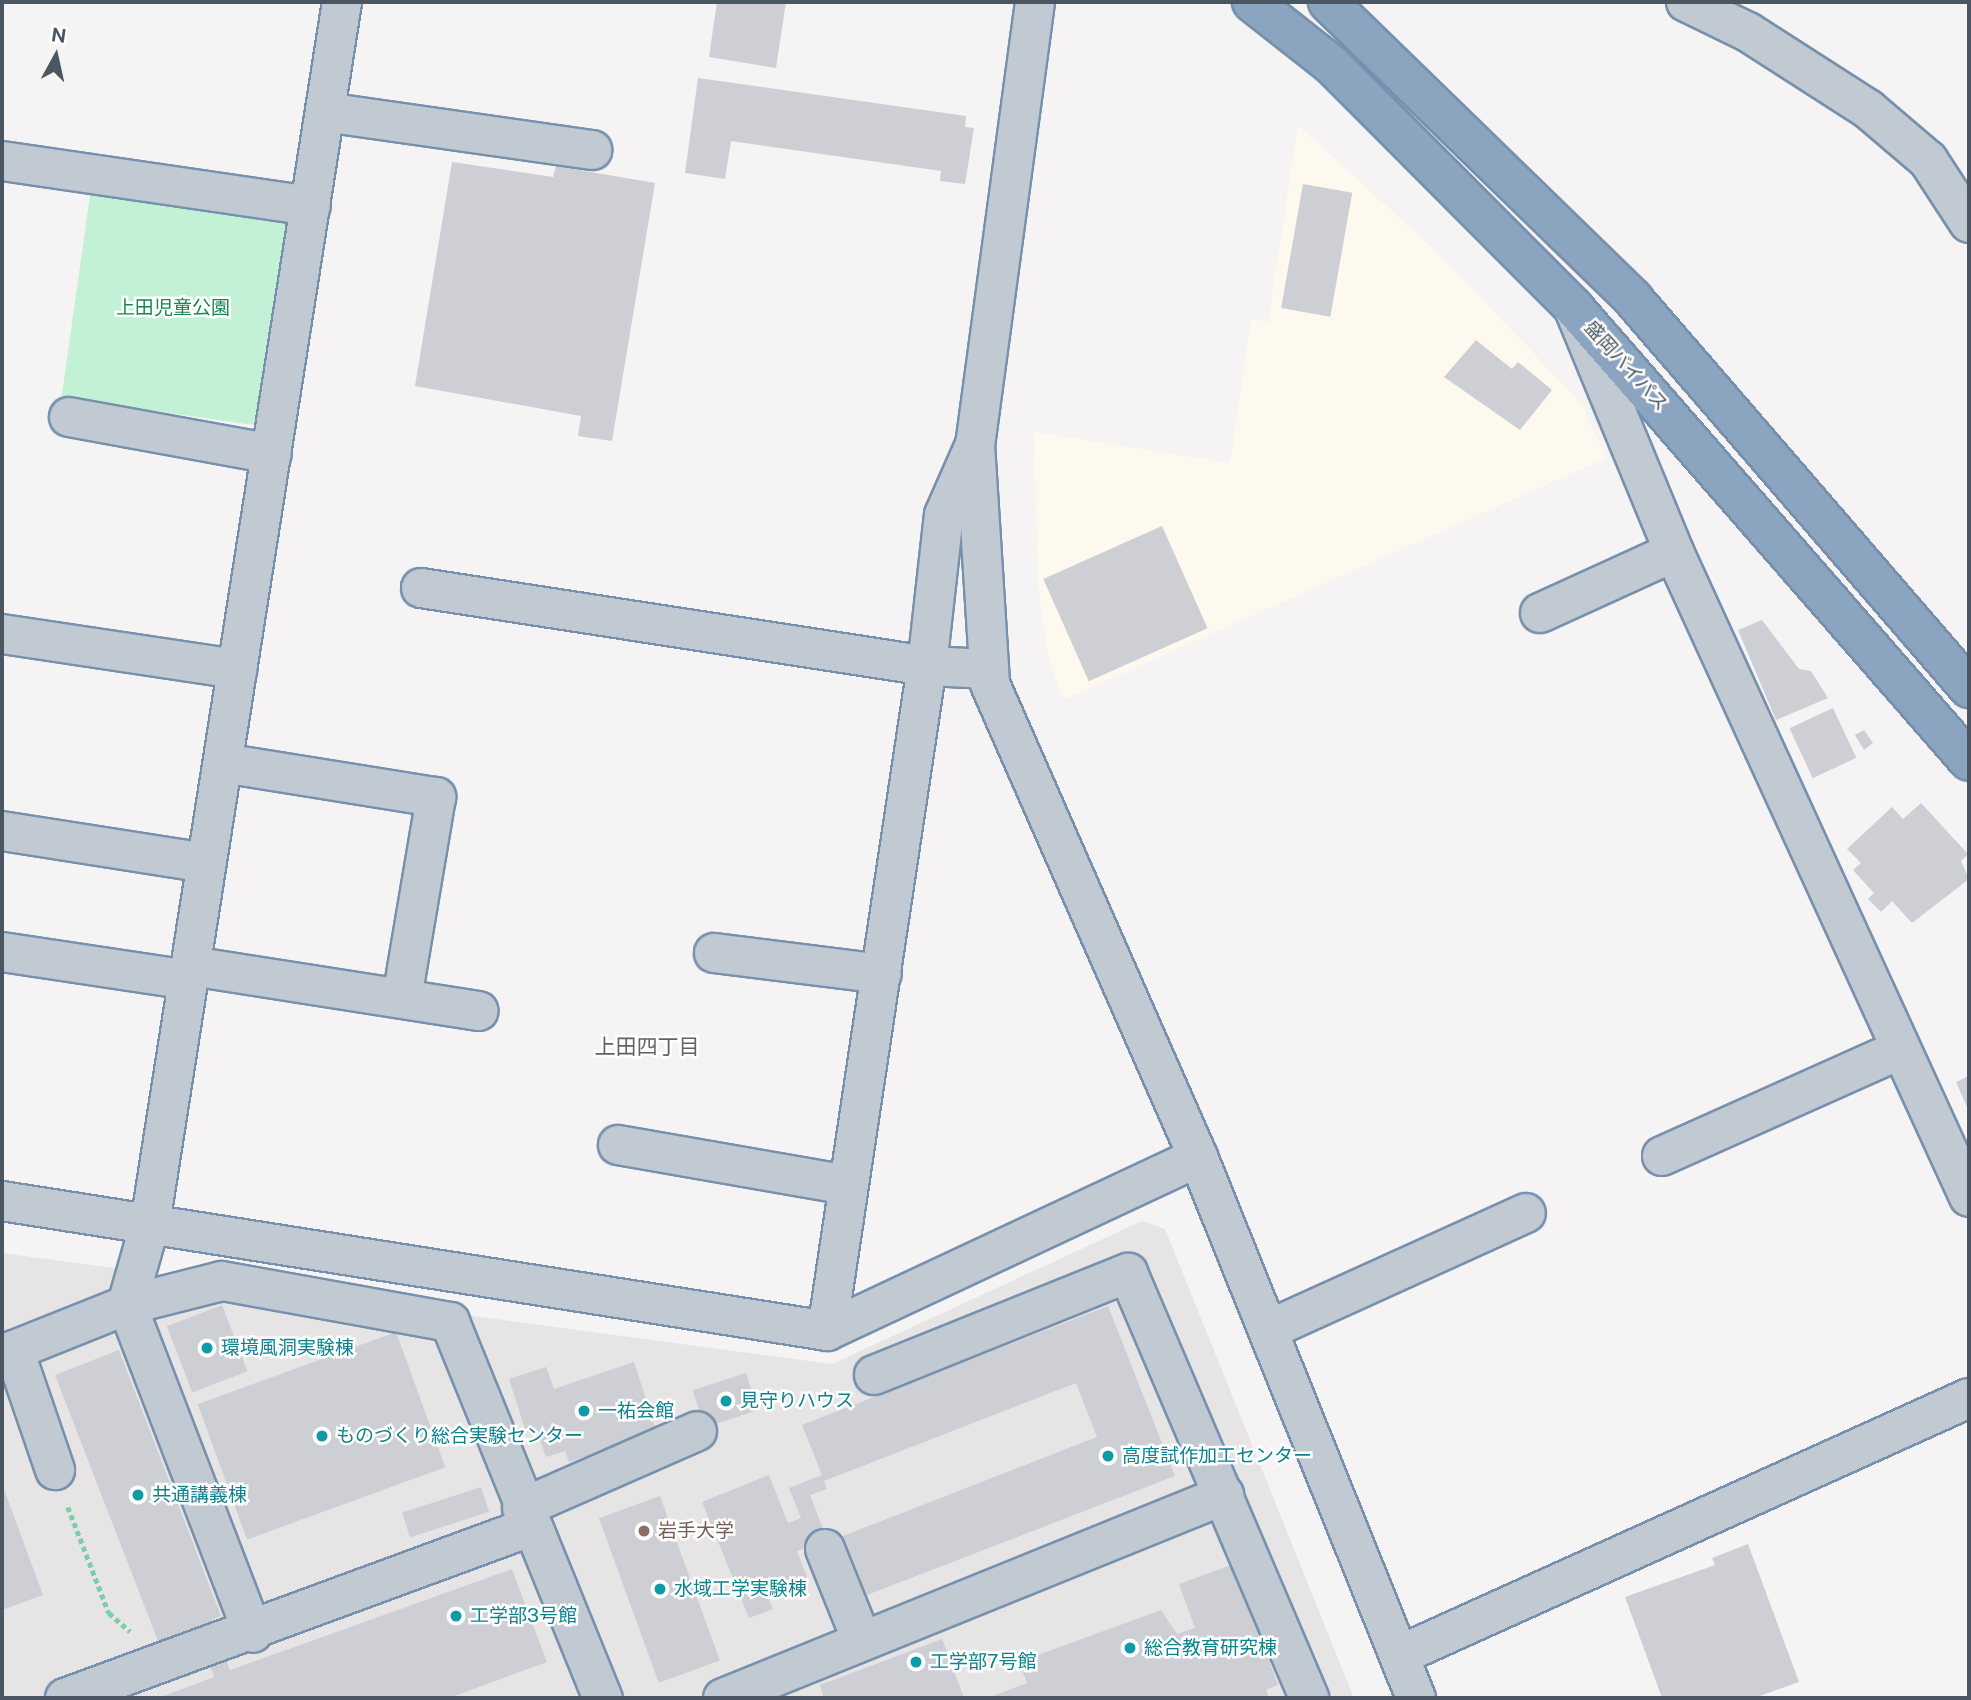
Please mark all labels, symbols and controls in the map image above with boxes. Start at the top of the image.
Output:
north arrow [21,21,91,91]
text: N [50,23,68,47]
park label: 上田児童公園 [116,297,230,319]
street label: 盛岡バイパス [1579,316,1673,416]
district label: 上田四丁目 [595,1034,699,1060]
place label: 環境風洞実験棟 [221,1337,354,1359]
marker: 環境風洞実験棟 [199,1340,215,1356]
place label: 見守りハウス [740,1390,854,1412]
marker: 見守りハウス [718,1393,734,1409]
place label: 一祐会館 [598,1400,674,1422]
marker: 一祐会館 [576,1403,592,1419]
place label: ものづくり総合実験センター [336,1425,583,1447]
marker: ものづくり総合実験センター [314,1428,330,1444]
place label: 高度試作加工センター [1122,1445,1312,1467]
marker: 高度試作加工センター [1100,1448,1116,1464]
place label: 共通講義棟 [152,1484,247,1506]
marker: 共通講義棟 [130,1487,146,1503]
place label: 岩手大学 [658,1520,734,1542]
marker: 岩手大学 [636,1523,652,1539]
place label: 水域工学実験棟 [674,1578,807,1600]
marker: 水域工学実験棟 [652,1581,668,1597]
place label: 工学部3号館 [470,1605,577,1627]
marker: 工学部3号館 [448,1608,464,1624]
place label: 総合教育研究棟 [1144,1637,1277,1659]
marker: 総合教育研究棟 [1122,1640,1138,1656]
place label: 工学部7号館 [930,1651,1036,1673]
marker: 工学部7号館 [908,1654,924,1670]

